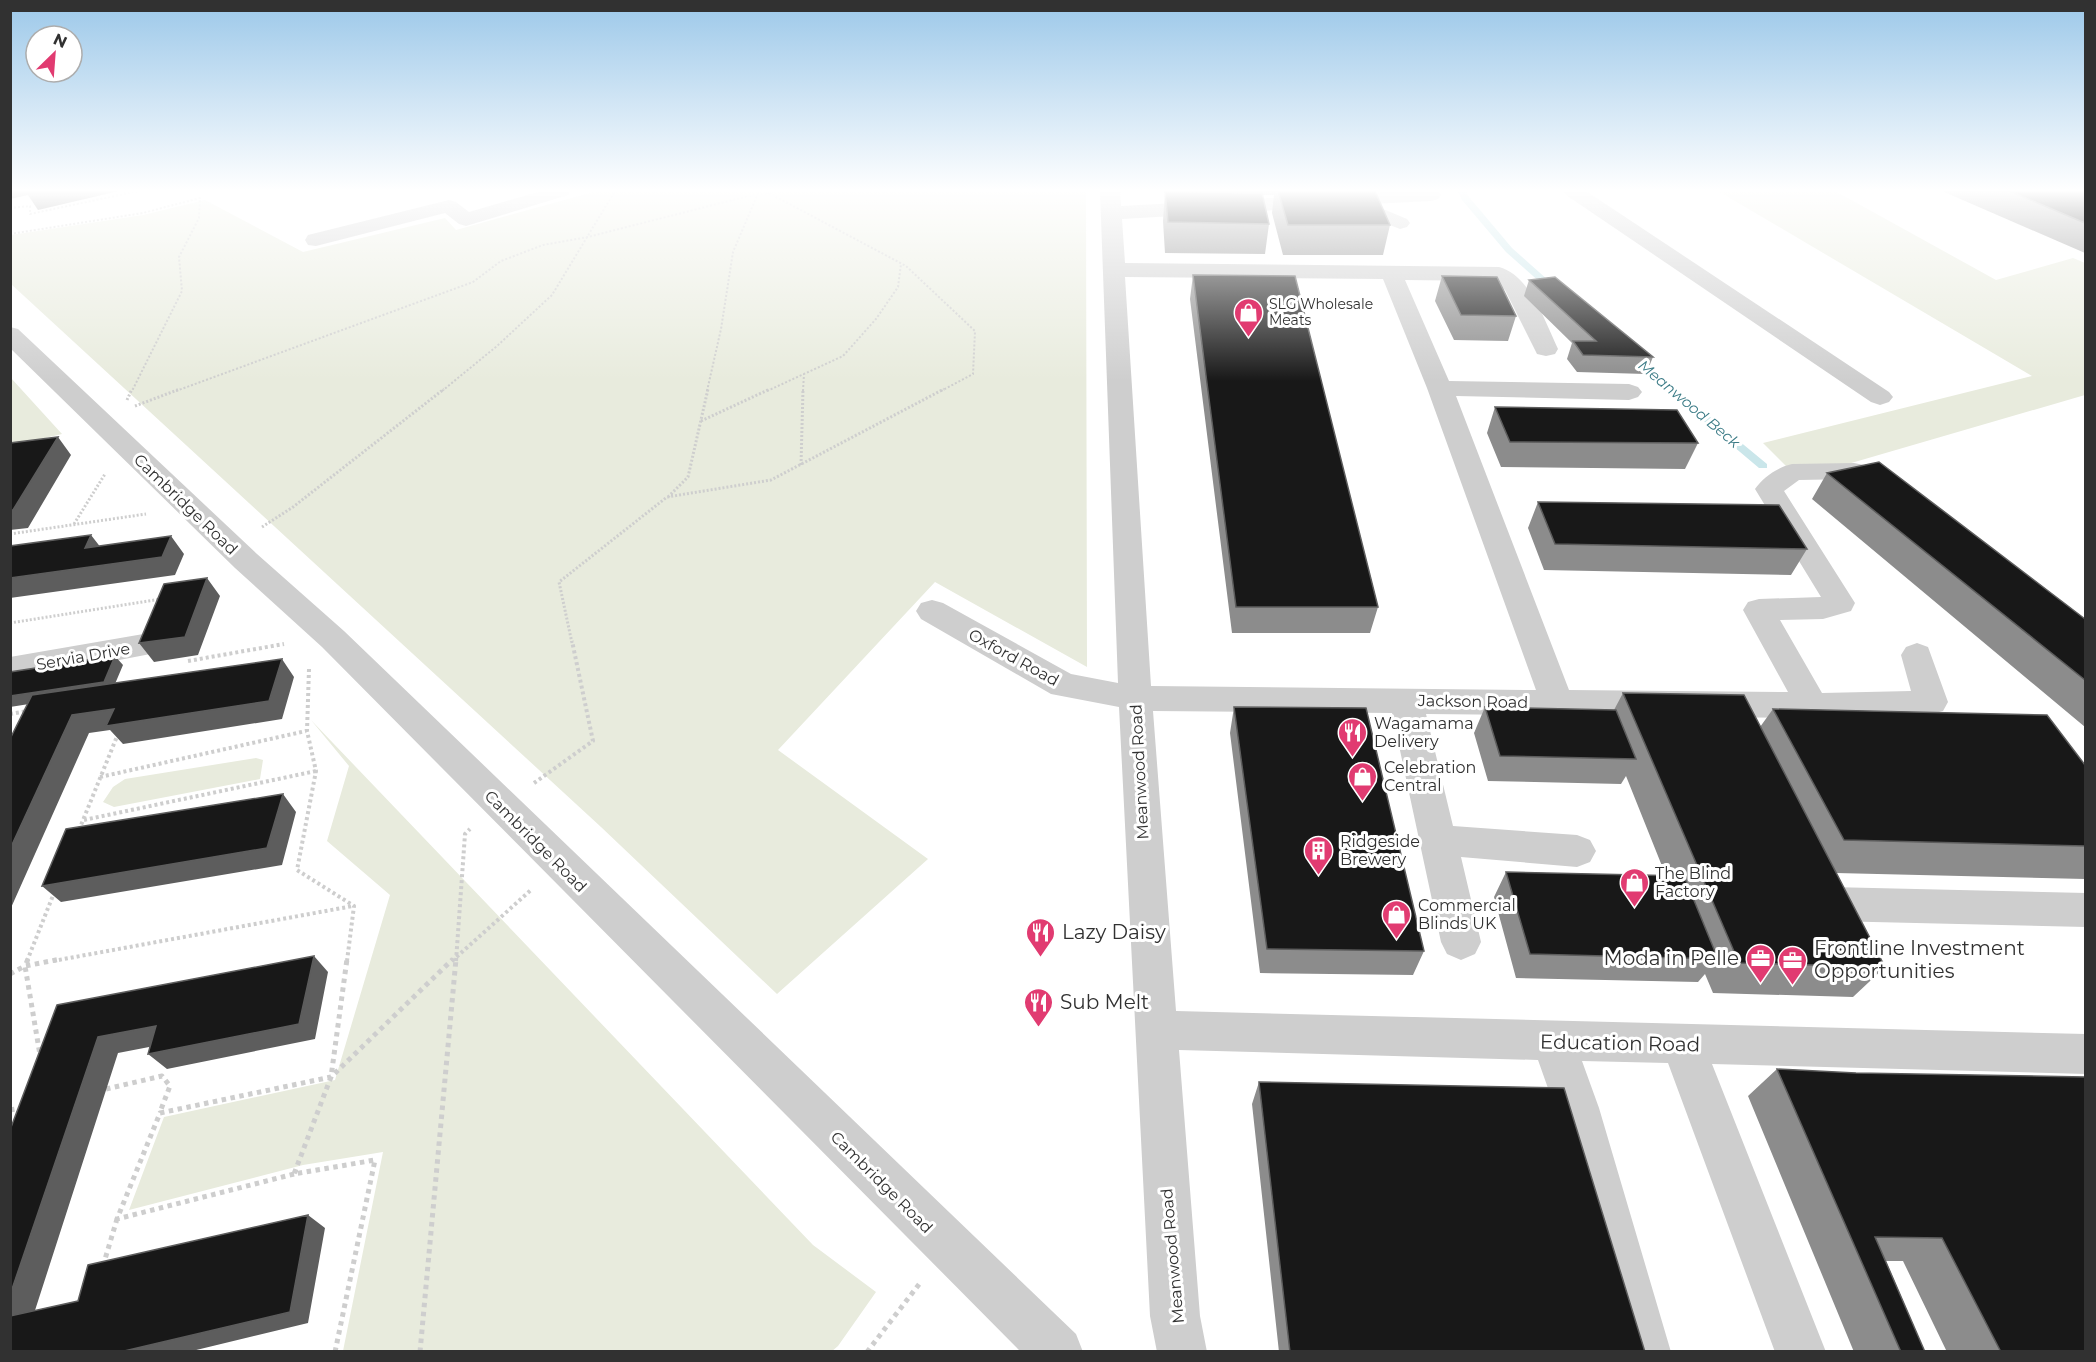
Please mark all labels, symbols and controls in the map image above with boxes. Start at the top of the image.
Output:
north arrow [24,24,84,84]
text: N [50,30,70,52]
place label: SLG Wholesale Meats [1269,295,1373,329]
shop icon: SLG Wholesale Meats [1232,296,1264,338]
water label: Meanwood Beck [1635,356,1745,452]
street label: Cambridge Road [130,450,241,559]
street label: Oxford Road [965,625,1062,690]
street label: Servia Drive [35,639,131,674]
street label: Jackson Road [1417,691,1528,712]
street label: Meanwood Road [1126,704,1153,840]
place label: Wagamama Delivery [1374,714,1474,751]
restaurant icon: Wagamama Delivery [1337,716,1369,758]
place label: Celebration Central [1384,758,1476,795]
shop icon: Celebration Central [1347,760,1379,802]
street label: Cambridge Road [481,786,591,896]
place label: Ridgeside Brewery [1340,832,1420,869]
building icon: Ridgeside Brewery [1303,834,1335,876]
place label: The Blind Factory [1655,864,1731,901]
shop icon: The Blind Factory [1618,866,1650,908]
place label: Commercial Blinds UK [1418,896,1516,933]
shop icon: Commercial Blinds UK [1381,898,1413,940]
restaurant icon: Lazy Daisy [1025,916,1057,958]
place label: Lazy Daisy [1062,920,1166,944]
place label: Frontline Investment Opportunities [1814,936,2025,983]
office icon: Moda in Pelle [1744,942,1776,984]
office icon: Frontline Investment Opportunities [1777,944,1809,986]
place label: Moda in Pelle [1604,946,1739,970]
restaurant icon: Sub Melt [1023,986,1055,1028]
place label: Sub Melt [1060,990,1149,1014]
street label: Education Road [1540,1030,1700,1056]
street label: Cambridge Road [827,1127,937,1237]
street label: Meanwood Road [1157,1188,1188,1324]

